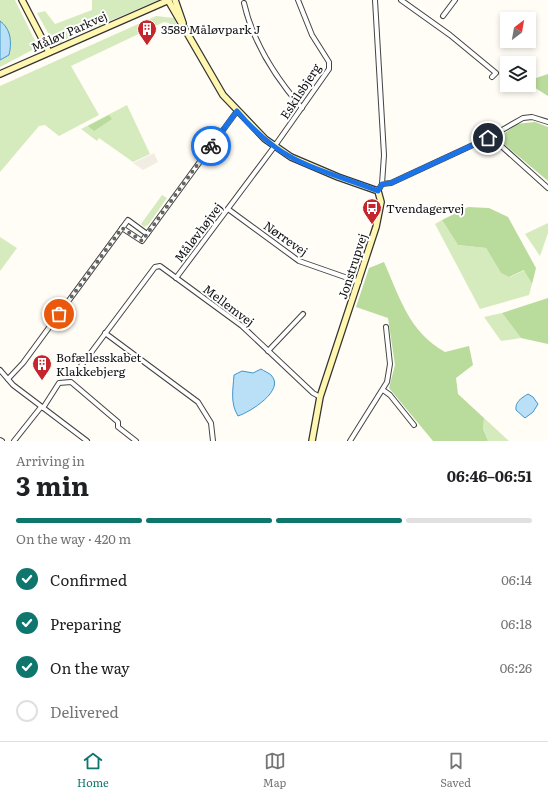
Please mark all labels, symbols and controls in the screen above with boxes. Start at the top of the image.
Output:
street label: Måløv Parkvej [28,6,110,56]
north arrow [500,12,536,48]
map controls [500,12,536,92]
building icon: 3589 Måløvpark J [136,18,158,46]
place label: 3589 Måløvpark J [161,20,261,38]
button: layers [500,56,536,92]
street label: Eskilsbjerg [275,59,325,122]
pin [471,121,505,155]
courier [191,126,231,166]
icon: home [477,127,499,149]
icon: bike [200,135,222,157]
bus stop icon: Tvendagervej [361,197,383,225]
street label: Måløvhøjvej [169,198,227,266]
place label: Tvendagervej [386,199,464,217]
street label: Nørrevej [260,216,312,260]
street label: Jonstrupvej [333,231,371,301]
street label: Mellemvej [200,280,258,330]
pin [42,297,76,331]
icon: bag [48,303,70,325]
place label: Bofællesskabet Klakkebjerg [56,348,142,380]
building icon: Bofællesskabet Klakkebjerg [31,353,53,381]
text: Arriving in [16,451,85,470]
text: 06:46–06:51 [447,464,532,487]
text: 3 min [16,465,89,504]
text: On the way · 420 m [16,529,131,548]
icon: check [16,568,38,590]
text: Confirmed [50,568,127,591]
text: 06:14 [501,570,532,589]
icon: check [16,612,38,634]
text: Preparing [50,612,121,635]
text: 06:18 [501,614,532,633]
icon: check [16,656,38,678]
text: On the way [50,656,130,679]
text: 06:26 [500,658,532,677]
text: Delivered [50,700,119,723]
tab: Home [77,750,109,790]
tab: Map [263,750,286,790]
tab: Saved [440,750,471,790]

